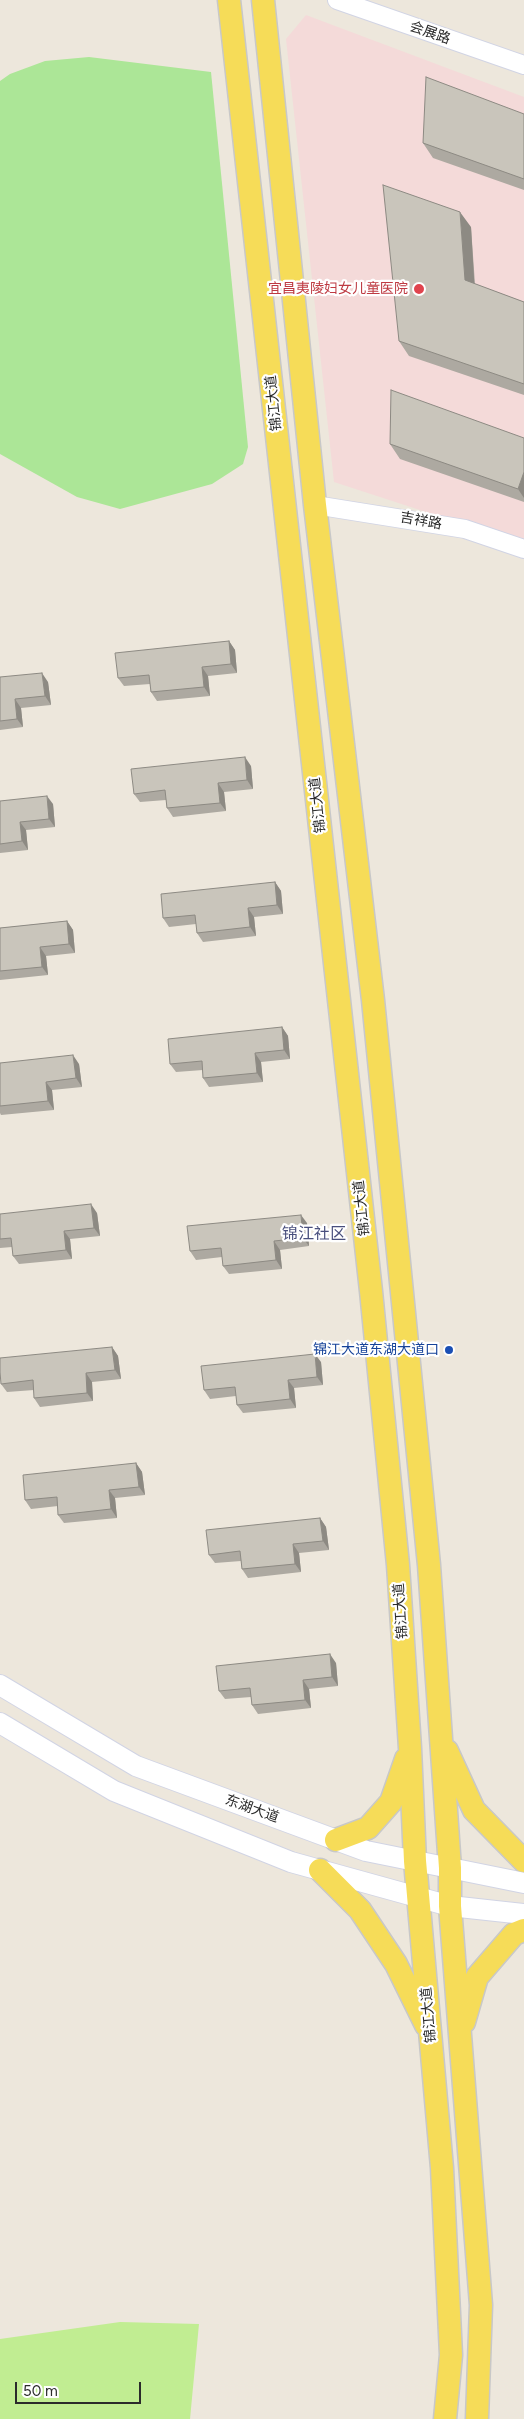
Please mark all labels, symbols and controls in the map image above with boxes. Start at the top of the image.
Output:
street label: 会展路 [407,18,453,48]
place label: 宜昌夷陵妇女儿童医院 [268,281,408,297]
marker: 宜昌夷陵妇女儿童医院 [412,282,426,296]
street label: 锦江大道 [263,374,285,432]
street label: 吉祥路 [399,509,443,533]
street label: 锦江大道 [307,776,329,834]
street label: 锦江大道 [351,1179,373,1237]
district label: 锦江社区 [282,1224,346,1244]
place label: 锦江大道东湖大道口 [313,1342,439,1358]
marker: 锦江大道东湖大道口 [443,1344,455,1356]
street label: 锦江大道 [391,1582,411,1640]
street label: 东湖大道 [223,1792,281,1826]
street label: 锦江大道 [418,1986,440,2044]
scale bar [18,2372,144,2404]
text: 50 m [23,2382,58,2400]

